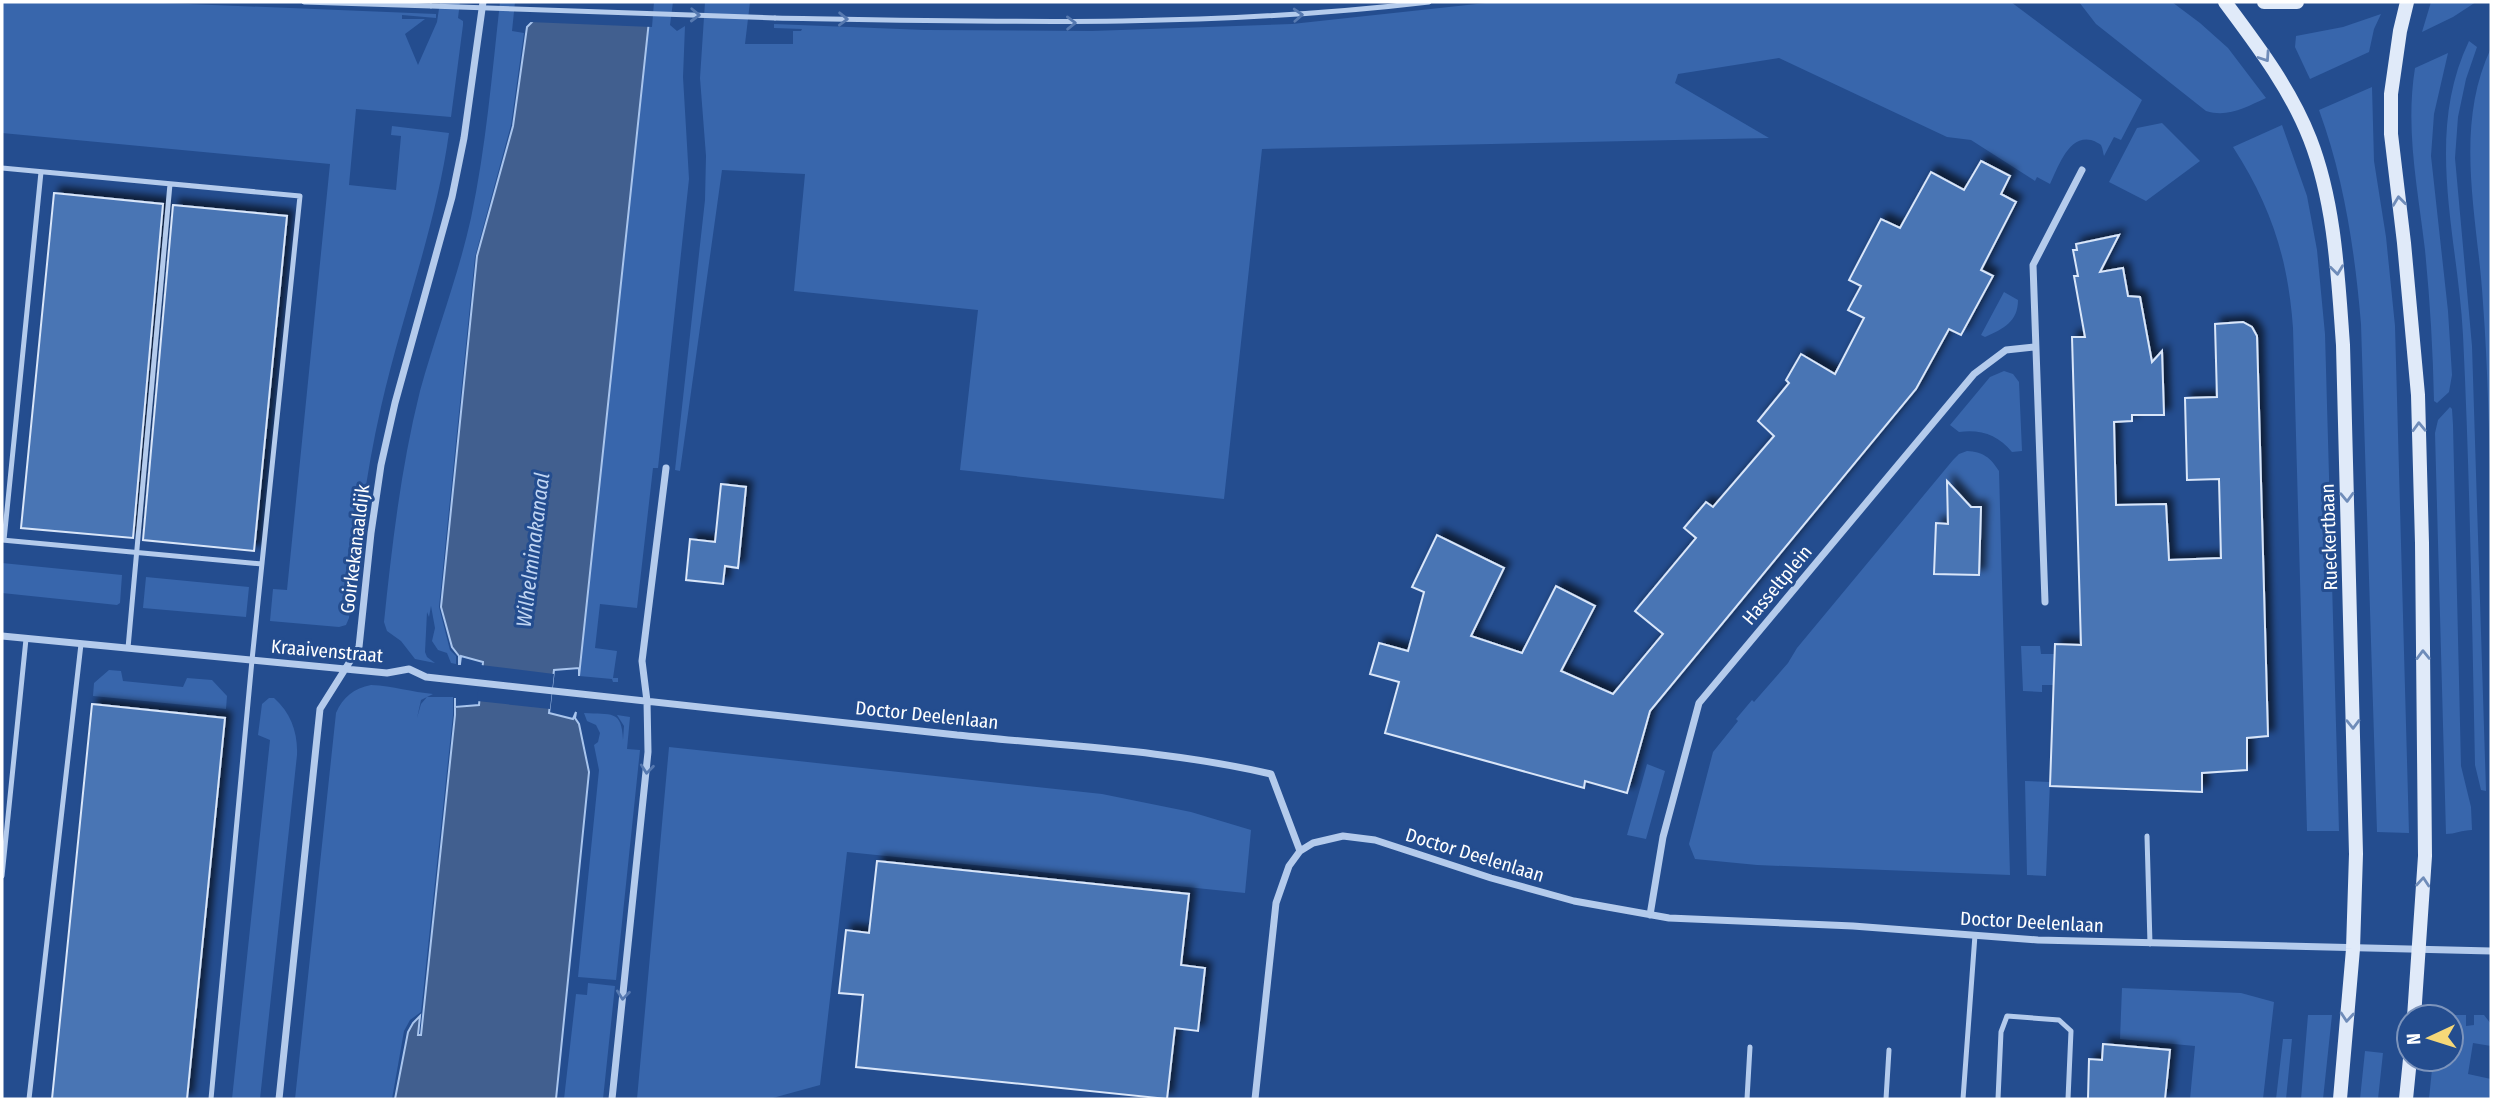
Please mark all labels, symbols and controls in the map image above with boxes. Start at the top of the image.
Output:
one-way arrow [690,7,701,22]
one-way arrow [1293,8,1304,23]
one-way arrow [839,11,849,27]
one-way arrow [1066,15,1076,31]
one-way arrow [2257,49,2269,62]
one-way arrow [2392,195,2407,206]
one-way arrow [2330,264,2345,275]
one-way arrow [2411,421,2426,432]
water label: Wilhelminakanaal [511,471,555,629]
street label: Goirkekanaaldijk [336,483,374,615]
street label: Rueckertbaan [2316,483,2342,591]
one-way arrow [2340,492,2355,503]
street label: Hasseltplein [1737,541,1817,629]
street label: Kraaivenstraat [270,635,385,667]
one-way arrow [2415,649,2431,659]
street label: Doctor Deelenlaan [854,696,1000,734]
one-way arrow [2346,719,2361,730]
one-way arrow [639,763,654,775]
street label: Doctor Deelenlaan [1403,823,1547,887]
one-way arrow [2415,876,2430,887]
street label: Doctor Deelenlaan [1960,907,2104,937]
one-way arrow [616,989,631,1001]
north arrow [2395,1003,2465,1073]
one-way arrow [2340,1012,2355,1023]
text: N [2402,1033,2425,1046]

